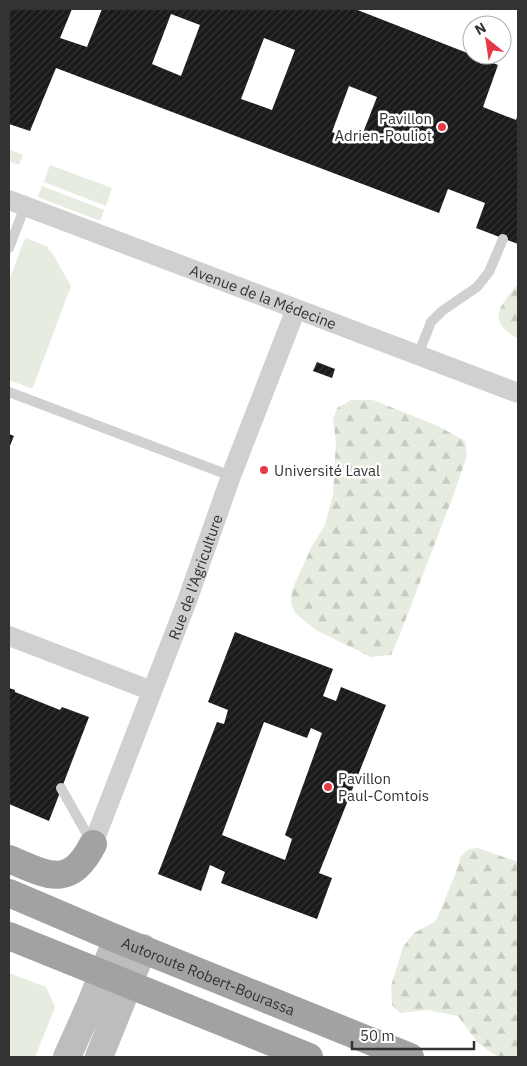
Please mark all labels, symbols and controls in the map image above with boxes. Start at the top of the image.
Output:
north arrow [462,15,512,65]
text: N [472,18,489,39]
place label: Pavillon Adrien-Pouliot [334,109,432,145]
marker: Pavillon Adrien-Pouliot [436,121,448,133]
street label: Avenue de la Médecine [187,260,339,333]
place label: Université Laval [274,461,380,480]
marker: Université Laval [258,464,270,476]
street label: Rue de l'Agriculture [164,512,226,642]
place label: Pavillon Paul-Comtois [338,769,429,805]
marker: Pavillon Paul-Comtois [322,781,334,793]
street label: Autoroute Robert-Bourassa [119,932,298,1019]
scale bar [352,1018,474,1050]
text: 50 m [360,1026,395,1045]

